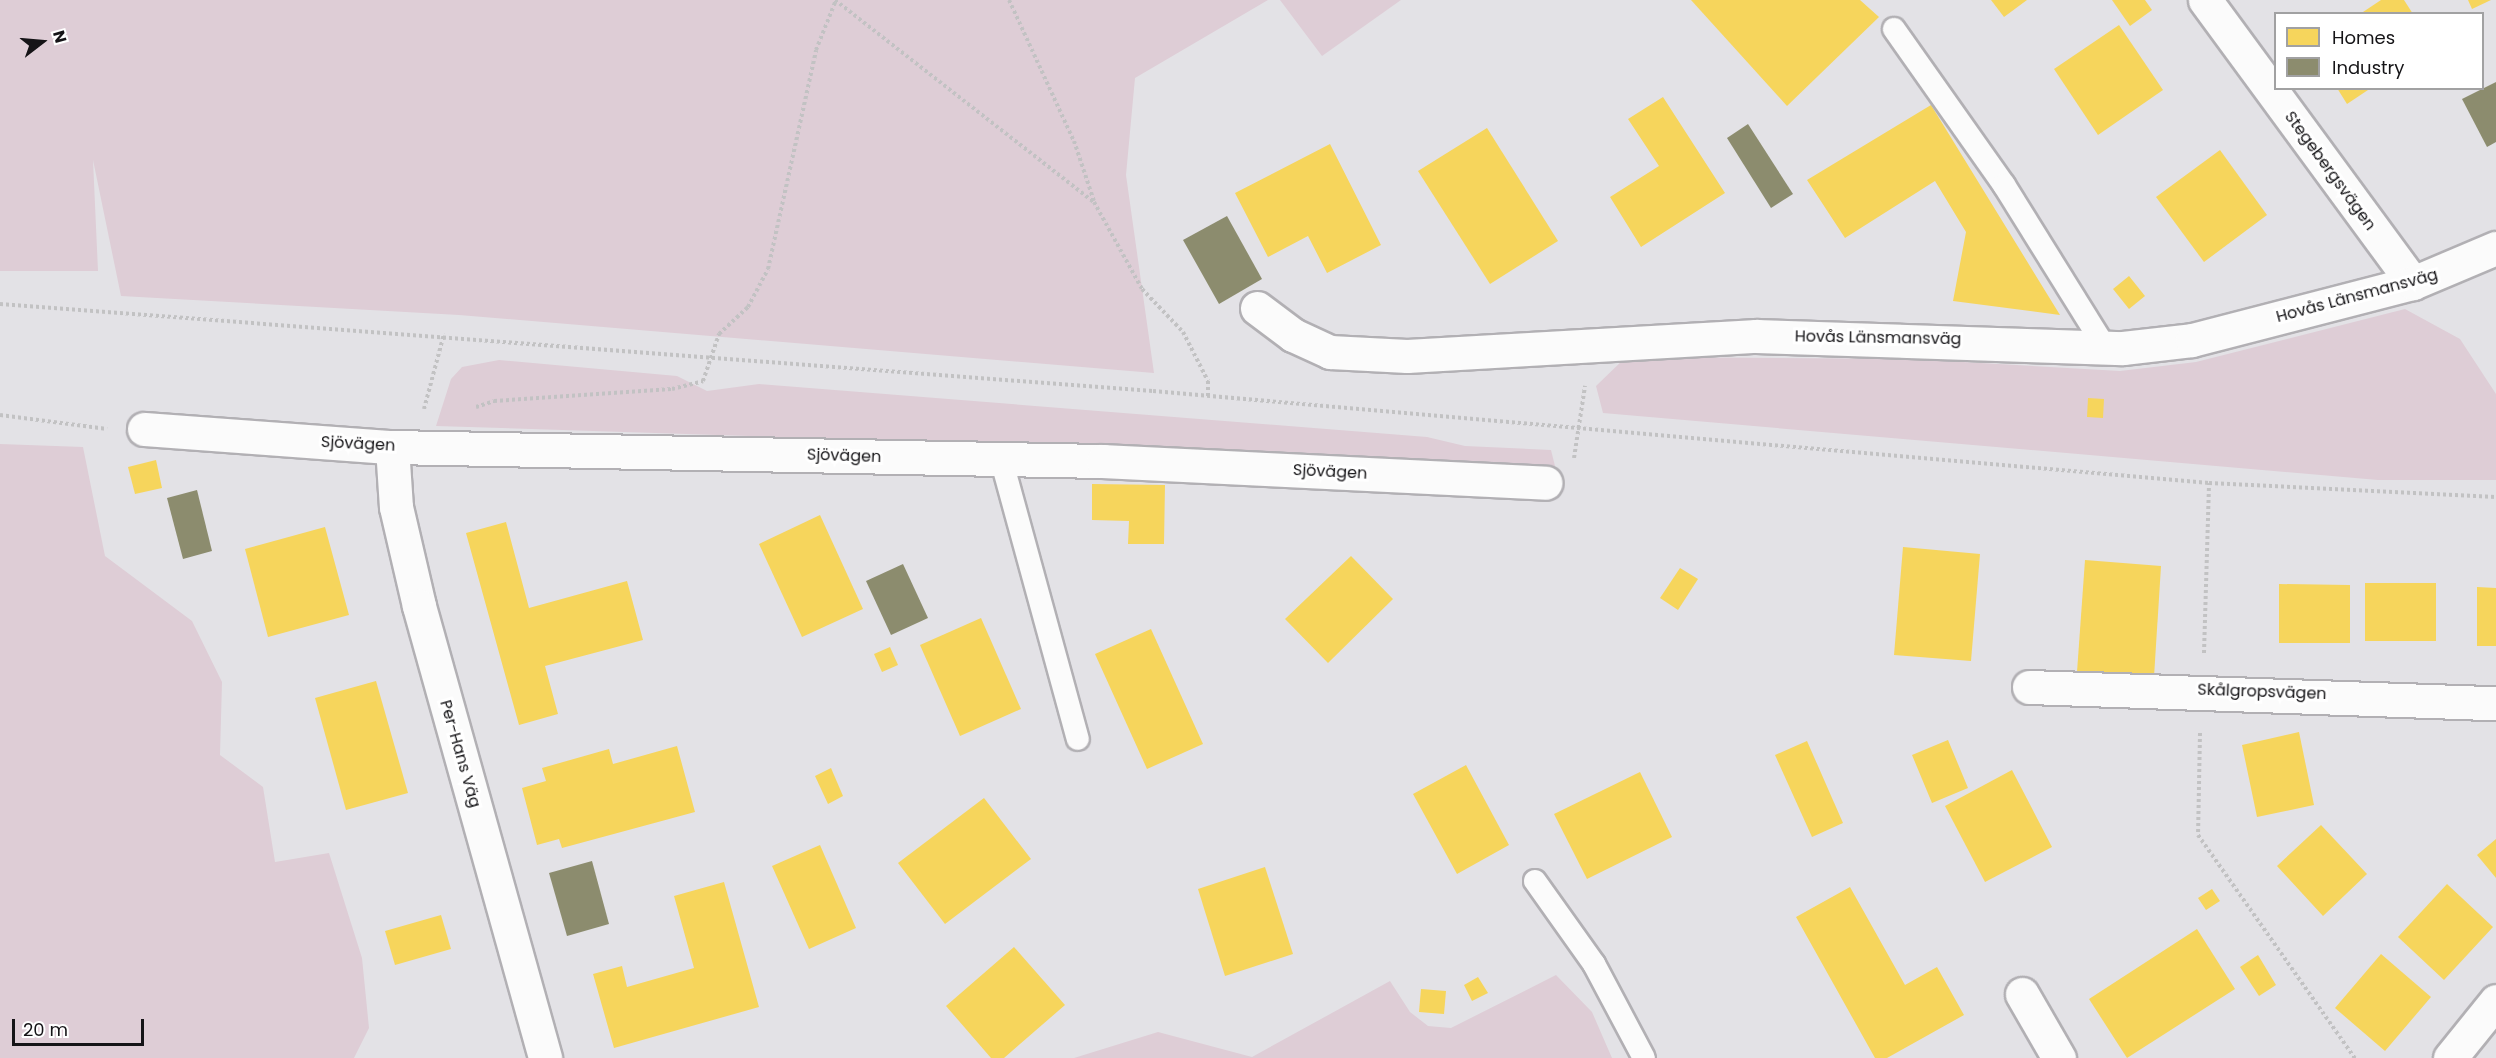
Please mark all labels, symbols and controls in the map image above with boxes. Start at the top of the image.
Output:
north arrow [12,12,72,72]
legend [2274,12,2484,90]
text: Homes [2332,25,2395,50]
text: N [47,28,72,46]
text: Industry [2332,55,2404,80]
street label: Stegebergsvägen [2280,108,2380,234]
street label: Hovås Länsmansväg [2274,265,2440,327]
street label: Hovås Länsmansväg [1795,327,1961,349]
street label: Sjövägen [320,432,396,456]
street label: Sjövägen [807,445,881,467]
street label: Sjövägen [1292,460,1368,484]
street label: Skålgropsvägen [2197,680,2327,704]
street label: Per-Hans Väg [435,698,485,810]
scale bar [15,1007,147,1045]
text: 20 m [23,1017,68,1042]

